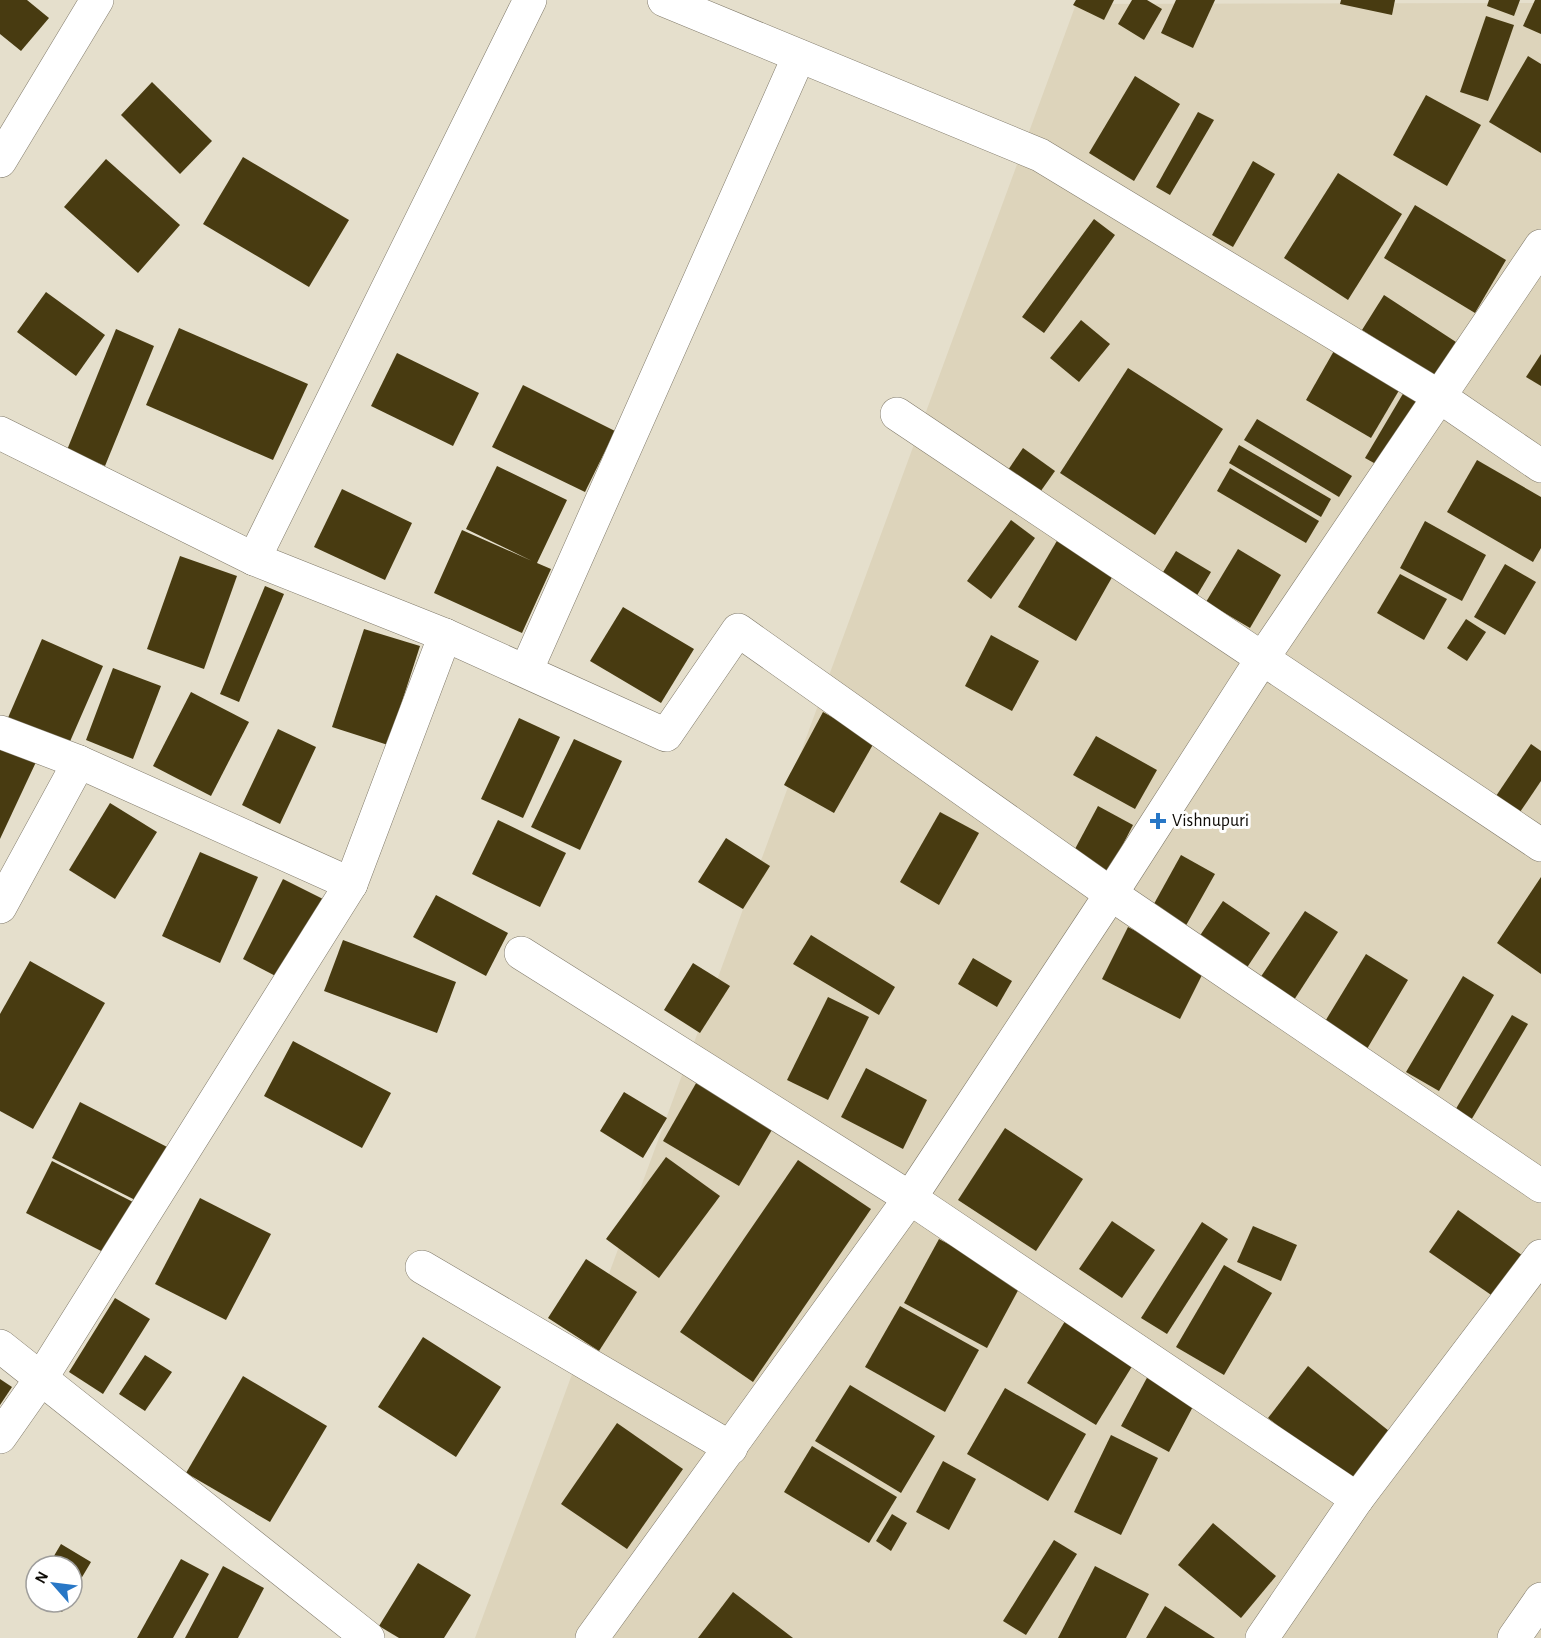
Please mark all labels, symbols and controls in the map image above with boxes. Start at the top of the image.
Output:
marker: Vishnupuri [1149,812,1167,830]
place label: Vishnupuri [1172,812,1249,830]
north arrow [24,1554,84,1614]
text: N [32,1569,51,1586]

